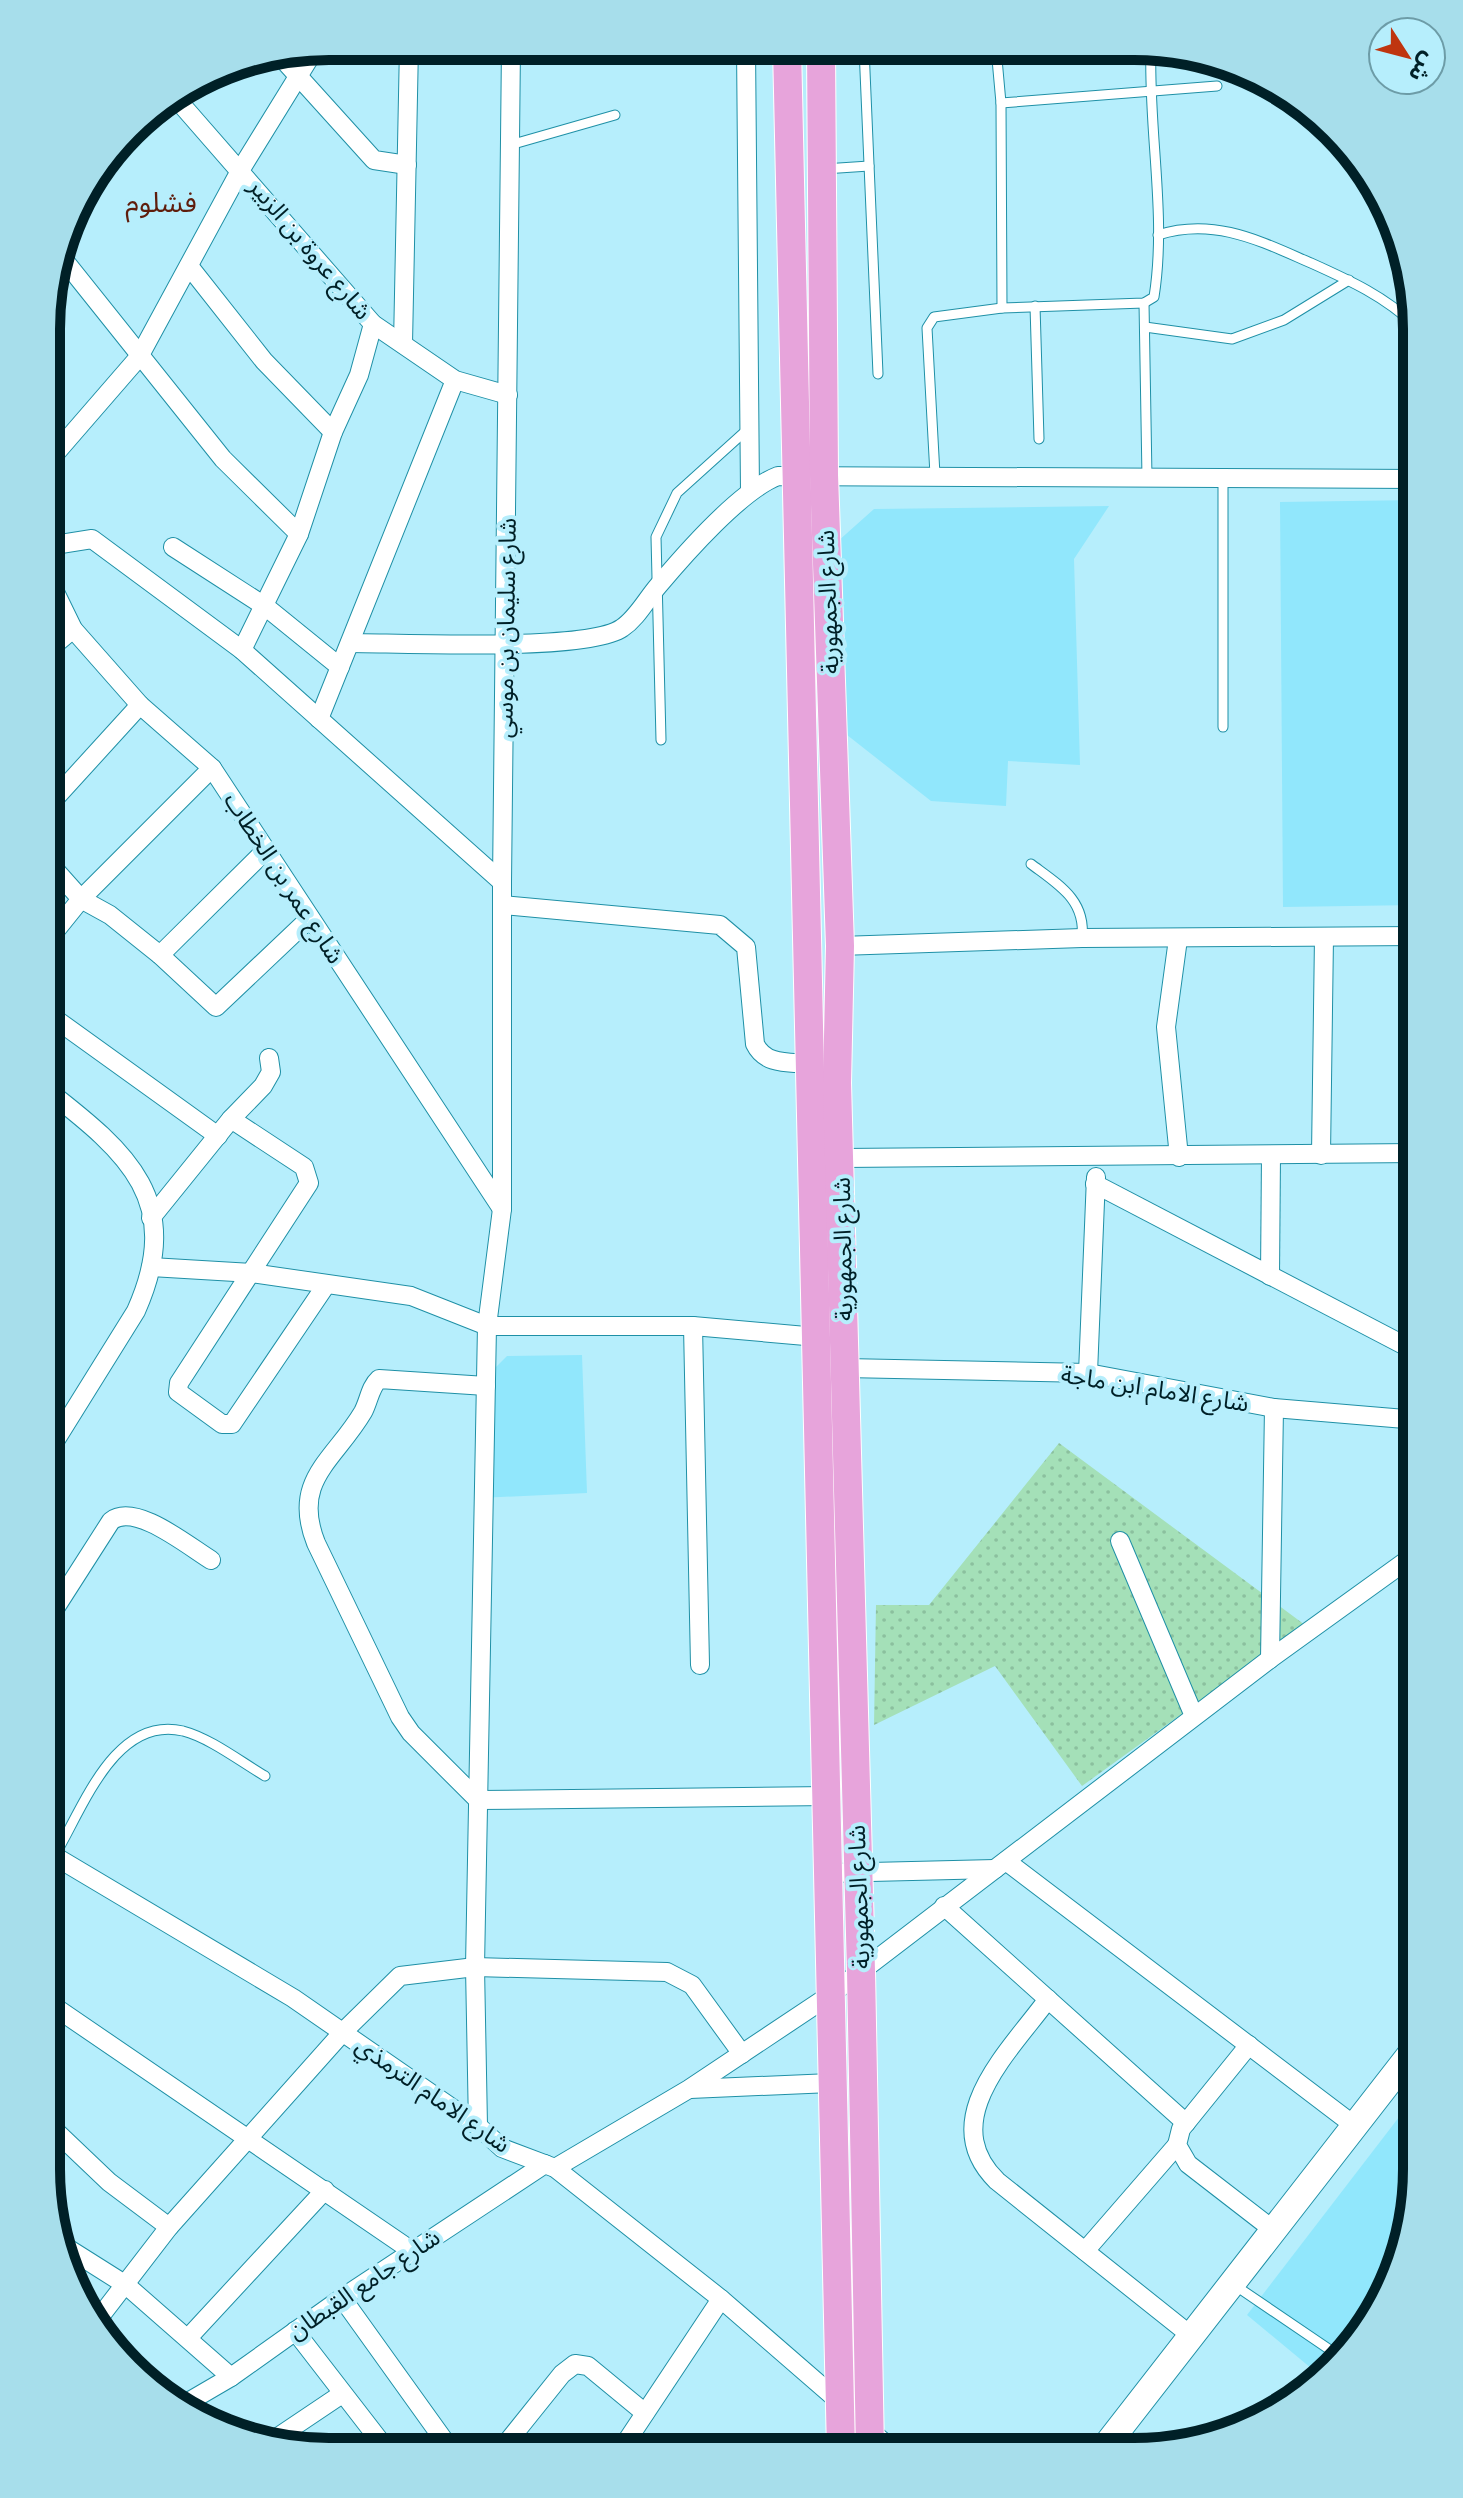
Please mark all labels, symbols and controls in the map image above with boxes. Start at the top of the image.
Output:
north arrow [1367,16,1447,96]
text: ش [1401,46,1441,86]
street label: شارع عروة بن الزبير [240,173,376,327]
district label: فشلوم [125,187,197,223]
street label: شارع سليمان بن موسي [491,518,526,738]
street label: شارع الجمهورية [812,529,848,674]
street label: شارع عمر بن الخطاب [216,788,349,970]
street label: شارع الجمهورية [829,1177,861,1321]
street label: شارع الامام ابن ماجة [1059,1361,1251,1422]
street label: شارع الجمهورية [843,1824,879,1969]
street label: شارع الامام الترمذي [348,2032,515,2162]
street label: شارع جامع القبطان [283,2224,447,2348]

